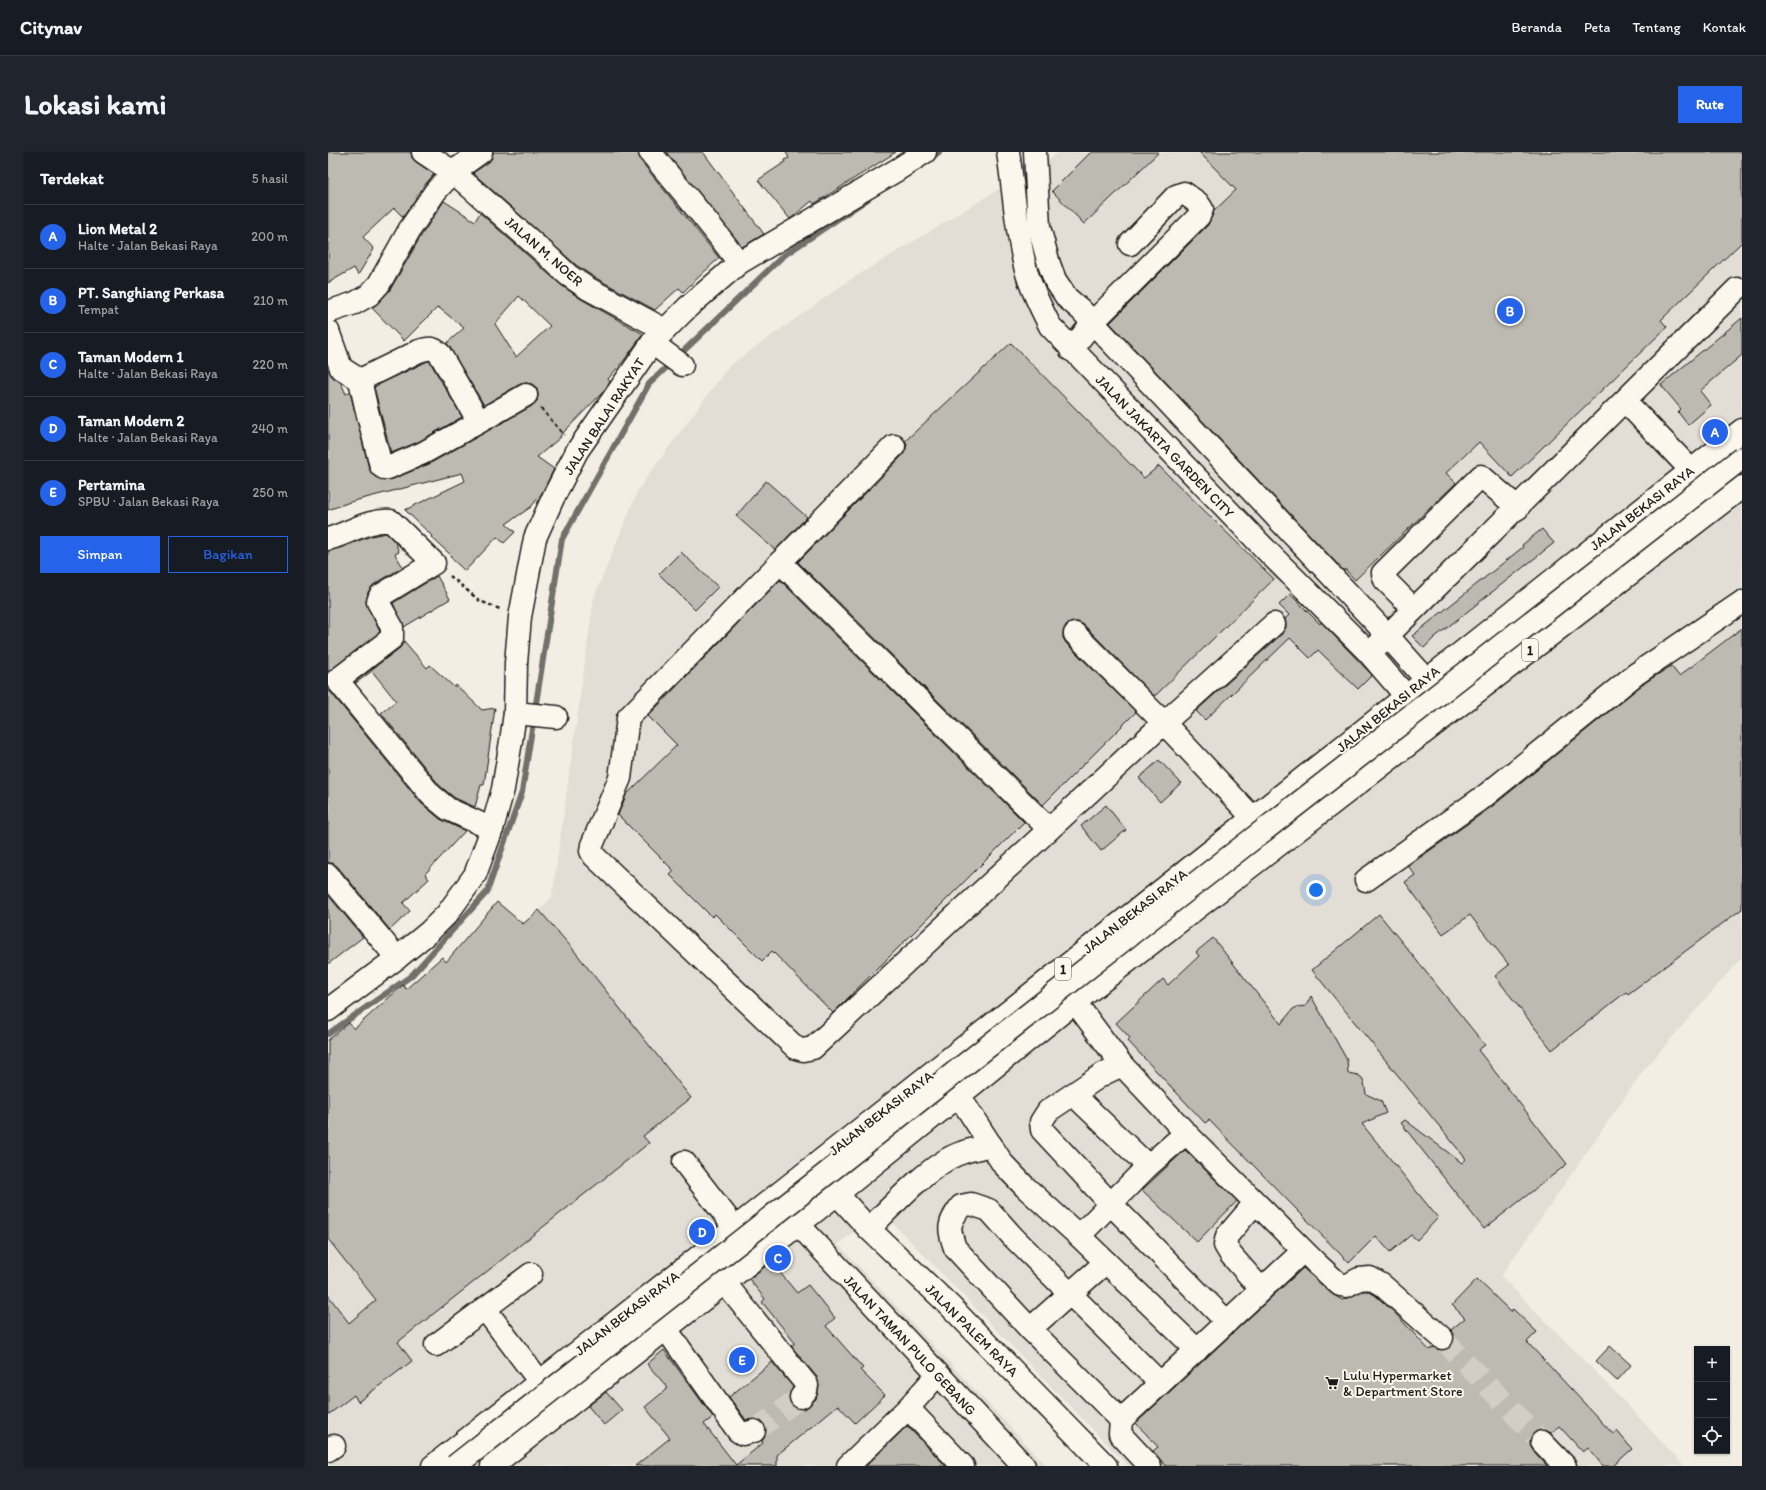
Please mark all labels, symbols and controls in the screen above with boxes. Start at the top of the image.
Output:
text: Citynav [20,16,82,39]
text: Beranda [1511,19,1562,36]
text: Peta [1584,19,1610,36]
text: Tentang [1632,19,1681,36]
text: Kontak [1703,19,1746,36]
button: Rute [1678,86,1742,123]
text: Lokasi kami [24,87,166,121]
text: Terdekat [40,168,104,188]
text: 5 hasil [252,171,288,186]
street label: JALAN M. NOER [501,213,586,290]
text: Lion Metal 2 [78,220,157,238]
text: A [49,229,57,244]
text: 200 m [251,229,288,244]
text: Halte · Jalan Bekasi Raya [78,238,218,253]
text: PT. Sanghiang Perkasa [78,284,224,302]
text: B [49,293,57,308]
text: 210 m [253,293,288,308]
pin: B [1497,296,1523,326]
text: Tempat [78,302,119,317]
text: Taman Modern 1 [78,348,183,366]
street label: JALAN BALAI RAKYAT [560,354,649,478]
text: C [49,357,57,372]
text: 220 m [252,357,288,372]
text: Halte · Jalan Bekasi Raya [78,366,218,381]
street label: JALAN JAKARTA GARDEN CITY [1092,372,1237,521]
text: Taman Modern 2 [78,412,184,430]
pin: A [1702,417,1728,447]
text: D [49,421,57,436]
text: 240 m [251,421,288,436]
text: Halte · Jalan Bekasi Raya [78,430,218,445]
street label: JALAN BEKASI RAYA [1587,462,1698,554]
text: Pertamina [78,476,145,494]
text: E [49,485,57,500]
text: 250 m [252,485,288,500]
text: SPBU · Jalan Bekasi Raya [78,494,219,509]
button: Simpan [40,536,160,573]
button: Bagikan [168,536,288,573]
road number: 1 [1522,639,1538,661]
street label: JALAN BEKASI RAYA [1333,663,1443,756]
street label: JALAN BEKASI RAYA [1080,865,1191,957]
your location [1306,880,1326,900]
road number: 1 [1055,958,1071,980]
street label: JALAN BEKASI RAYA [826,1067,937,1159]
pin: D [689,1217,715,1247]
pin: C [765,1243,791,1273]
street label: JALAN BEKASI RAYA [572,1267,683,1359]
street label: JALAN TAMAN PULO GEBANG [840,1272,979,1419]
street label: JALAN PALEM RAYA [922,1280,1022,1380]
pin: E [729,1345,755,1375]
map controls [1694,1346,1730,1454]
button: + [1694,1346,1730,1382]
place label: Lulu Hypermarket & Department Store [1343,1367,1463,1400]
supermarket icon: Lulu Hypermarket & Department Store [1324,1375,1340,1391]
button: − [1694,1382,1730,1418]
button: locate [1694,1418,1730,1454]

